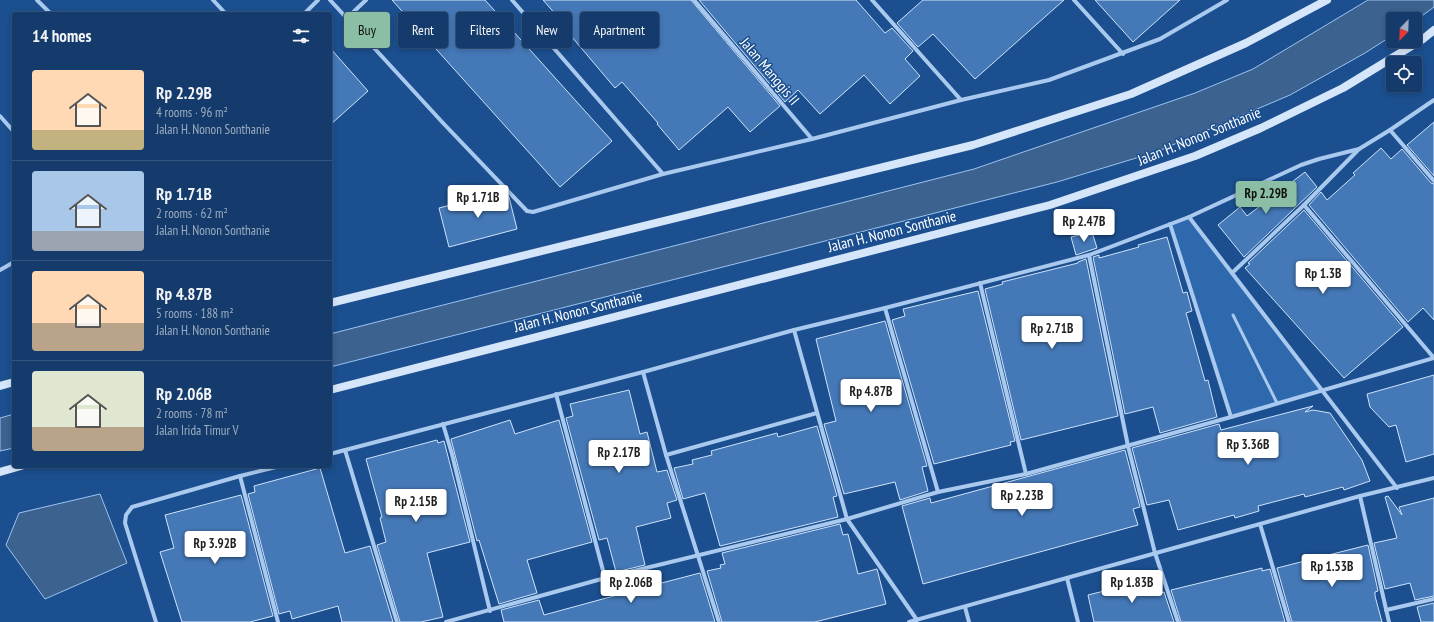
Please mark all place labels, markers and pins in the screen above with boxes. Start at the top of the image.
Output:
pin: Rp 2.29B [1225,181,1307,215]
pin: Rp 1.71B [437,185,519,219]
pin: Rp 2.47B [1043,209,1125,243]
pin: Rp 1.3B [1286,261,1360,295]
pin: Rp 2.71B [1011,316,1093,350]
pin: Rp 4.87B [830,379,912,413]
pin: Rp 3.36B [1207,432,1289,466]
pin: Rp 2.17B [578,440,660,474]
pin: Rp 2.23B [981,483,1063,517]
pin: Rp 2.15B [375,489,457,523]
pin: Rp 3.92B [174,531,256,565]
pin: Rp 1.53B [1291,554,1373,588]
pin: Rp 2.06B [590,570,672,604]
pin: Rp 1.83B [1091,570,1173,604]

